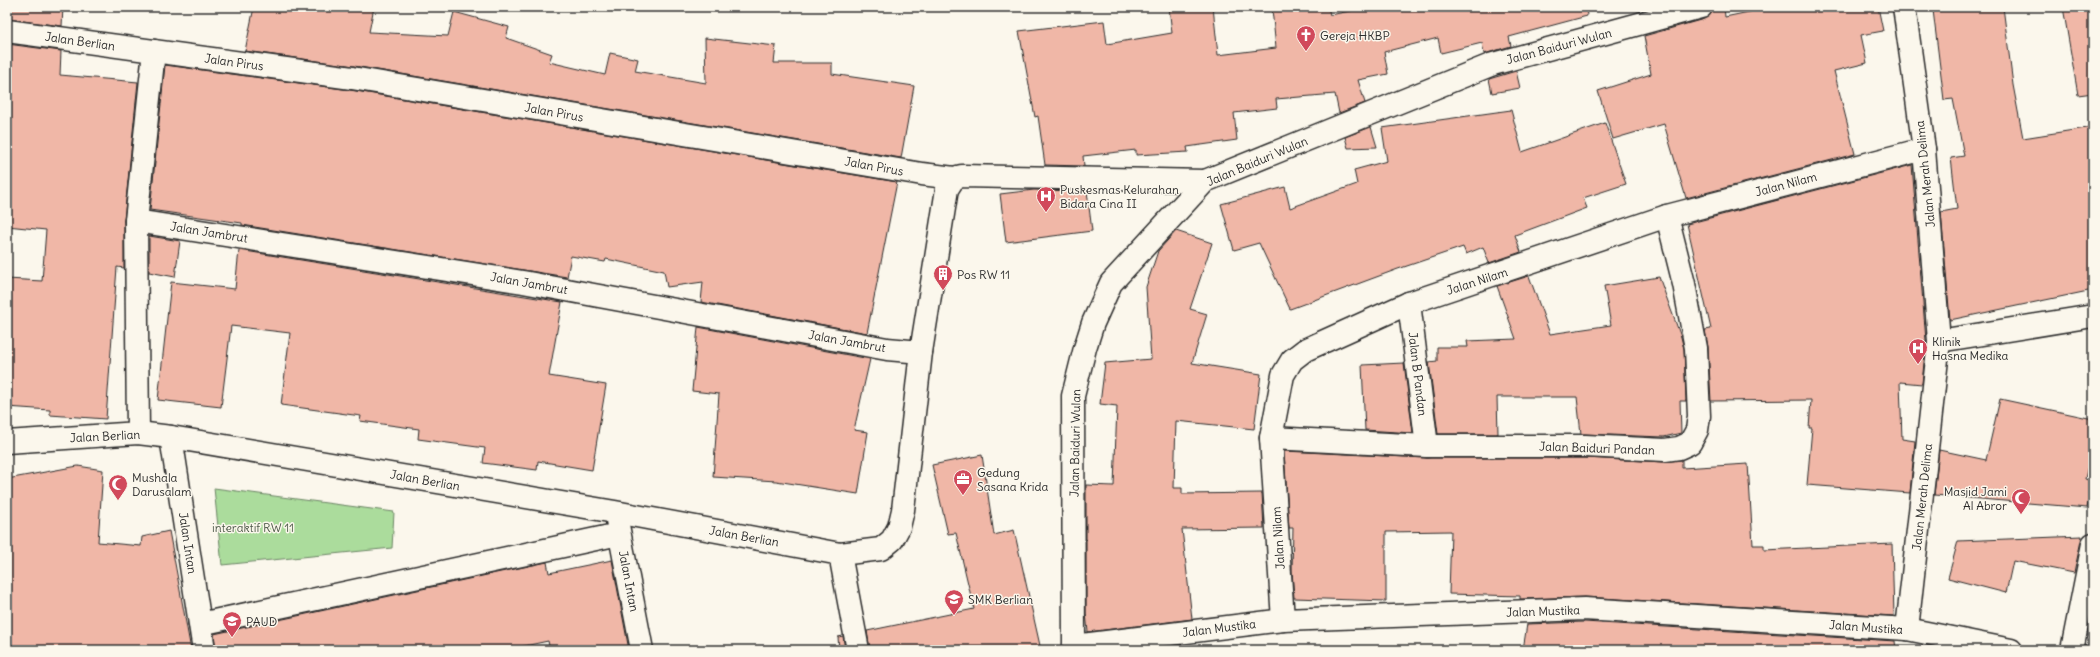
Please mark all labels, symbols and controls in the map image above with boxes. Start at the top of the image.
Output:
church icon: Gereja HKBP [1295,24,1317,52]
street label: Jalan Baiduri Wulan [1505,25,1613,67]
place label: Gereja HKBP [1320,28,1390,43]
street label: Jalan Berlian [44,29,116,53]
street label: Jalan Pirus [203,50,265,74]
street label: Jalan Pirus [523,99,585,125]
street label: Jalan Merah Delima [1912,120,1938,228]
street label: Jalan Baiduri Wulan [1204,133,1310,189]
street label: Jalan Pirus [843,153,905,179]
street label: Jalan Nilam [1754,168,1819,199]
place label: Puskesmas Kelurahan Bidara Cina II [1060,182,1179,211]
hospital icon: Puskesmas Kelurahan Bidara Cina II [1035,185,1057,213]
street label: Jalan Jambrut [169,218,249,246]
building icon: Pos RW 11 [932,263,954,291]
street label: Jalan Nilam [1445,264,1510,298]
place label: Pos RW 11 [957,267,1010,282]
street label: Jalan Jambrut [489,269,569,297]
street label: Jalan Jambrut [807,327,887,355]
street label: Jalan B Pandan [1405,331,1431,417]
place label: Klinik Hasna Medika [1932,334,2008,363]
hospital icon: Klinik Hasna Medika [1907,337,1929,365]
street label: Jalan Baiduri Wulan [1067,389,1083,497]
street label: Jalan Berlian [69,427,141,445]
street label: Jalan Baiduri Pandan [1539,438,1655,458]
street label: Jalan Merah Delima [1909,443,1935,551]
place label: Gedung Sasana Krida [977,465,1049,494]
street label: Jalan Berlian [389,466,461,494]
office icon: Gedung Sasana Krida [952,468,974,496]
place label: Mushala Darusalam [132,470,192,499]
mosque icon: Mushala Darusalam [107,473,129,501]
place label: Masjid Jami Al Abror [1944,484,2007,513]
mosque icon: Masjid Jami Al Abror [2010,487,2032,515]
street label: Jalan Nilam [1268,505,1288,570]
street label: Jalan Intan [176,511,200,575]
park label: interaktif RW 11 [212,520,294,535]
street label: Jalan Berlian [708,522,780,550]
street label: Jalan Intan [616,549,642,613]
school or university icon: SMK Berlian [943,588,965,616]
place label: SMK Berlian [968,592,1033,607]
street label: Jalan Mustika [1506,602,1580,620]
school or university icon: PAUD [221,610,243,638]
place label: PAUD [246,614,277,629]
street label: Jalan Mustika [1181,616,1257,640]
street label: Jalan Mustika [1829,617,1904,637]

